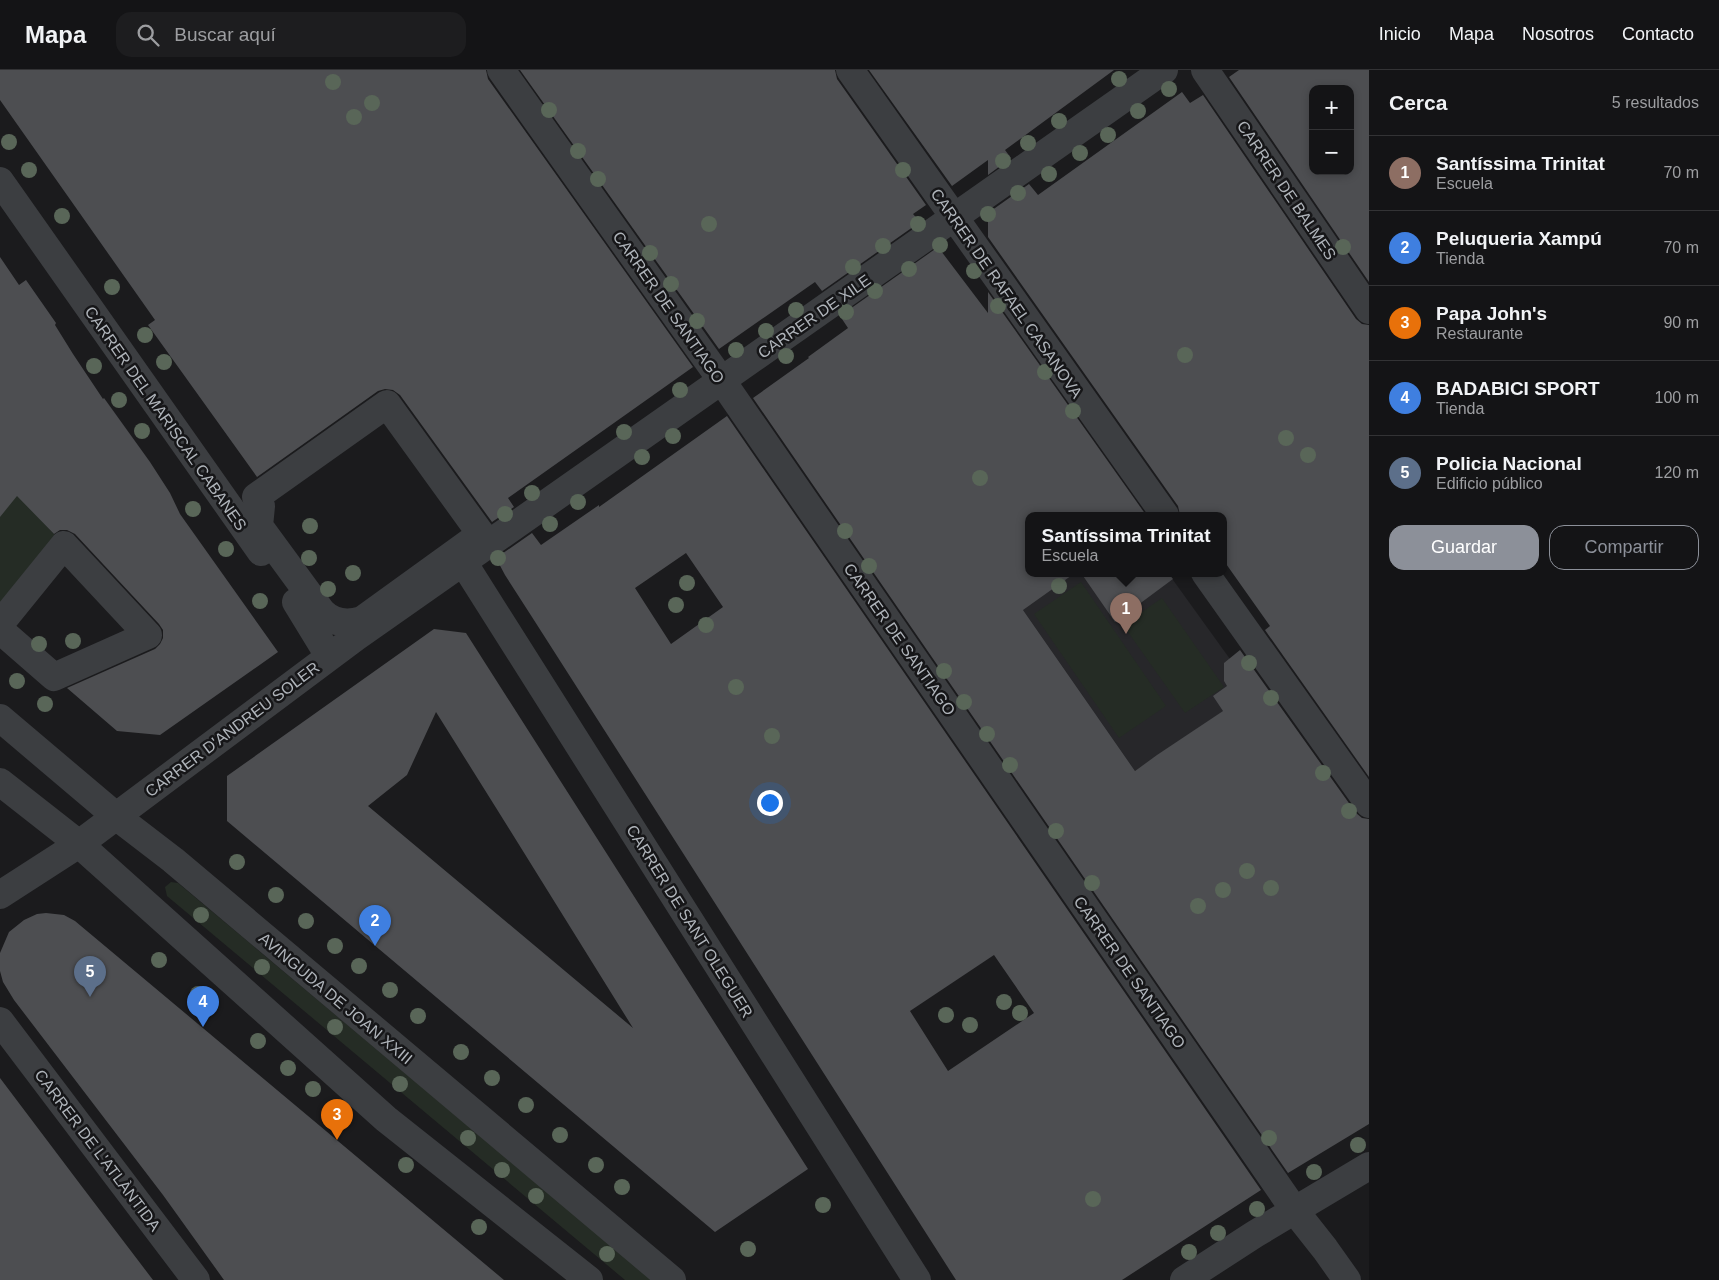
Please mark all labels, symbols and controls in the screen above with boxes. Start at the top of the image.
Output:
search box [116,12,466,57]
text: Mapa [25,21,86,48]
icon: search [134,21,162,49]
text: Buscar aquí [174,24,276,45]
text: Inicio [1379,24,1421,44]
text: Mapa [1449,24,1494,44]
text: Nosotros [1522,24,1594,44]
text: Contacto [1622,24,1694,44]
map controls [1309,85,1354,175]
button: + [1309,85,1354,130]
text: Cerca [1389,91,1447,114]
text: 5 resultados [1612,94,1699,111]
street label: CARRER DE BALMES [1234,118,1339,263]
button: − [1309,130,1354,175]
text: Santíssima Trinitat [1436,153,1605,174]
text: 1 [1401,164,1409,181]
text: 70 m [1663,164,1699,181]
text: Escuela [1436,175,1493,192]
street label: CARRER DE RAFAEL CASANOVA [927,185,1086,401]
street label: CARRER DE SANTIAGO [610,228,728,386]
text: Peluqueria Xampú [1436,228,1602,249]
text: 2 [1401,239,1409,256]
text: 70 m [1663,239,1699,256]
text: Tienda [1436,250,1484,267]
street label: CARRER DE XILE [755,271,874,362]
street label: CARRER DEL MARISCAL CABANES [81,303,250,533]
text: Papa John's [1436,303,1547,324]
text: 3 [1401,314,1409,331]
text: 90 m [1663,314,1699,331]
text: Restaurante [1436,325,1523,342]
text: BADABICI SPORT [1436,378,1600,399]
text: 4 [1401,389,1409,406]
text: 100 m [1655,389,1699,406]
text: Tienda [1436,400,1484,417]
text: Policia Nacional [1436,453,1582,474]
text: 5 [1401,464,1409,481]
text: 120 m [1655,464,1699,481]
text: Edificio público [1436,475,1543,492]
popup [1025,512,1227,577]
text: Santíssima Trinitat [1042,525,1210,546]
button: Guardar [1389,525,1539,570]
button: Compartir [1549,525,1699,570]
text: Escuela [1042,547,1098,564]
street label: CARRER DE SANTIAGO [841,560,959,718]
pin: 1 [1110,593,1142,634]
street label: CARRER D'ANDREU SOLER [142,659,322,800]
your location [757,790,783,816]
street label: CARRER DE SANT OLEGUER [623,822,756,1021]
street label: CARRER DE SANTIAGO [1071,893,1189,1051]
pin: 2 [359,905,391,946]
street label: AVINGUDA DE JOAN XXIII [256,929,416,1067]
pin: 5 [74,956,106,997]
pin: 4 [187,986,219,1027]
street label: CARRER DE L'ATLÀNTIDA [31,1066,165,1235]
pin: 3 [321,1099,353,1140]

